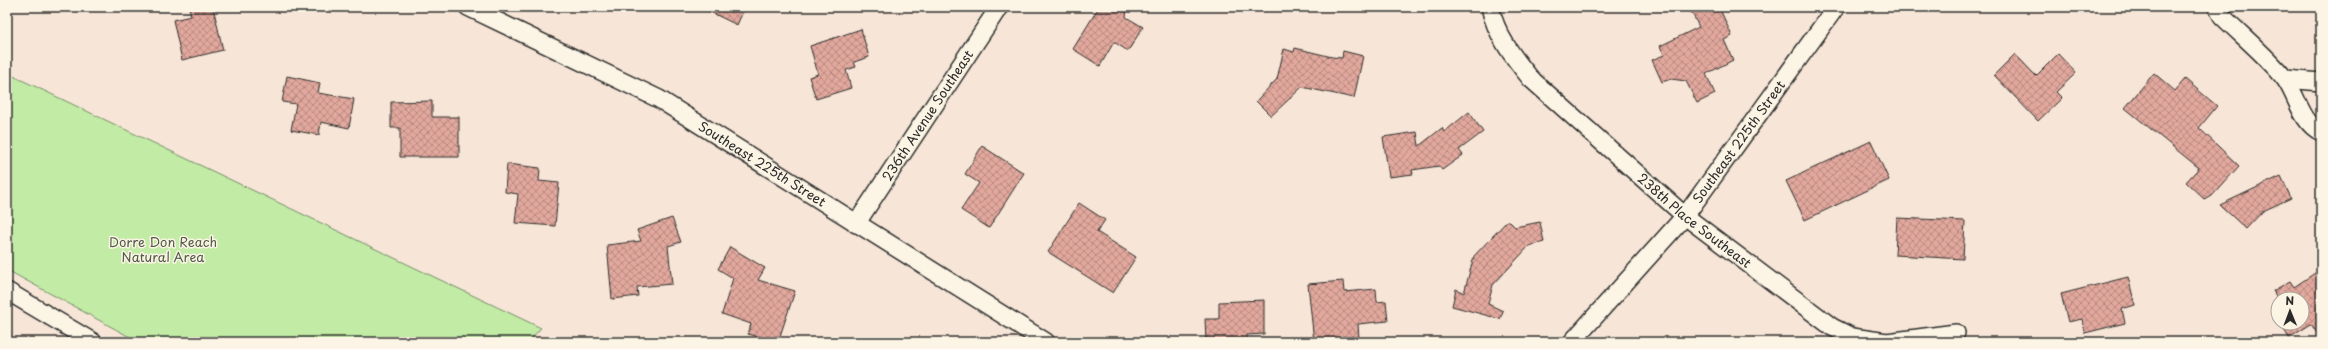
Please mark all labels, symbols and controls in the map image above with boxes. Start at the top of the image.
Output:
street label: 236th Avenue Southeast [877,46,977,184]
street label: Southeast 225th Street [1687,76,1789,207]
street label: Southeast 225th Street [695,116,830,211]
street label: 238th Place Southeast [1634,168,1756,272]
park label: Dorre Don Reach Natural Area [109,232,217,266]
north arrow [2270,291,2310,331]
text: N [2285,292,2295,309]

